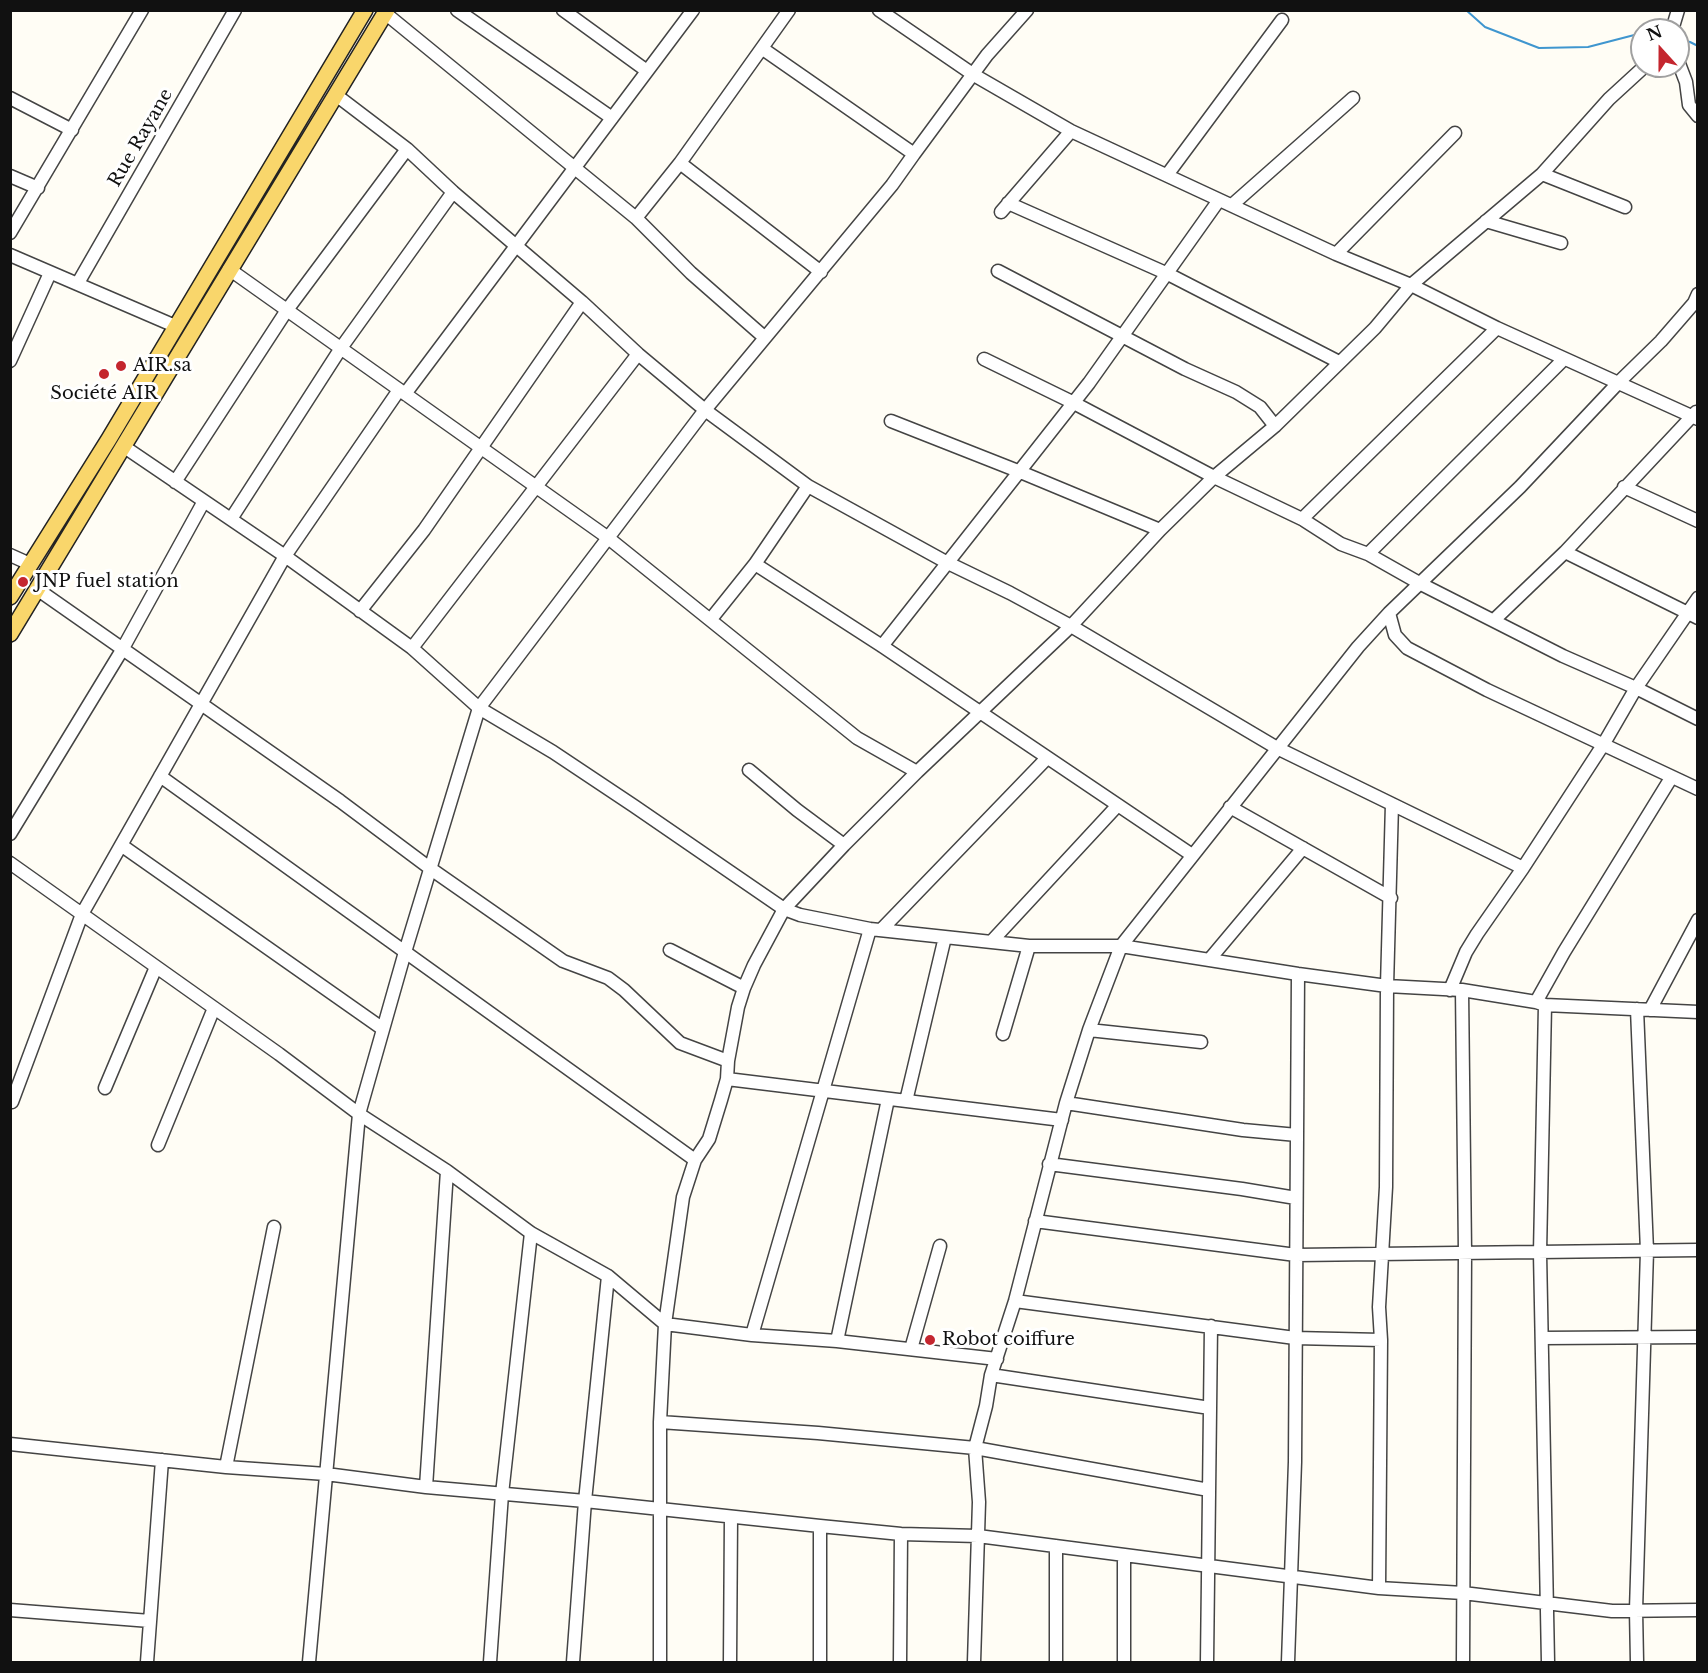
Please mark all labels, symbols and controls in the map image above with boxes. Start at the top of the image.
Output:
north arrow [1630,18,1690,78]
text: N [1644,21,1665,45]
street label: Rue Rayane [104,85,178,191]
place label: AIR.sa [133,355,191,377]
marker: AIR.sa [114,359,128,373]
marker: Société AIR [97,367,111,381]
place label: Société AIR [50,383,158,405]
place label: JNP fuel station [35,571,179,593]
marker: JNP fuel station [16,575,30,589]
place label: Robot coiffure [942,1329,1075,1351]
marker: Robot coiffure [923,1333,937,1347]

